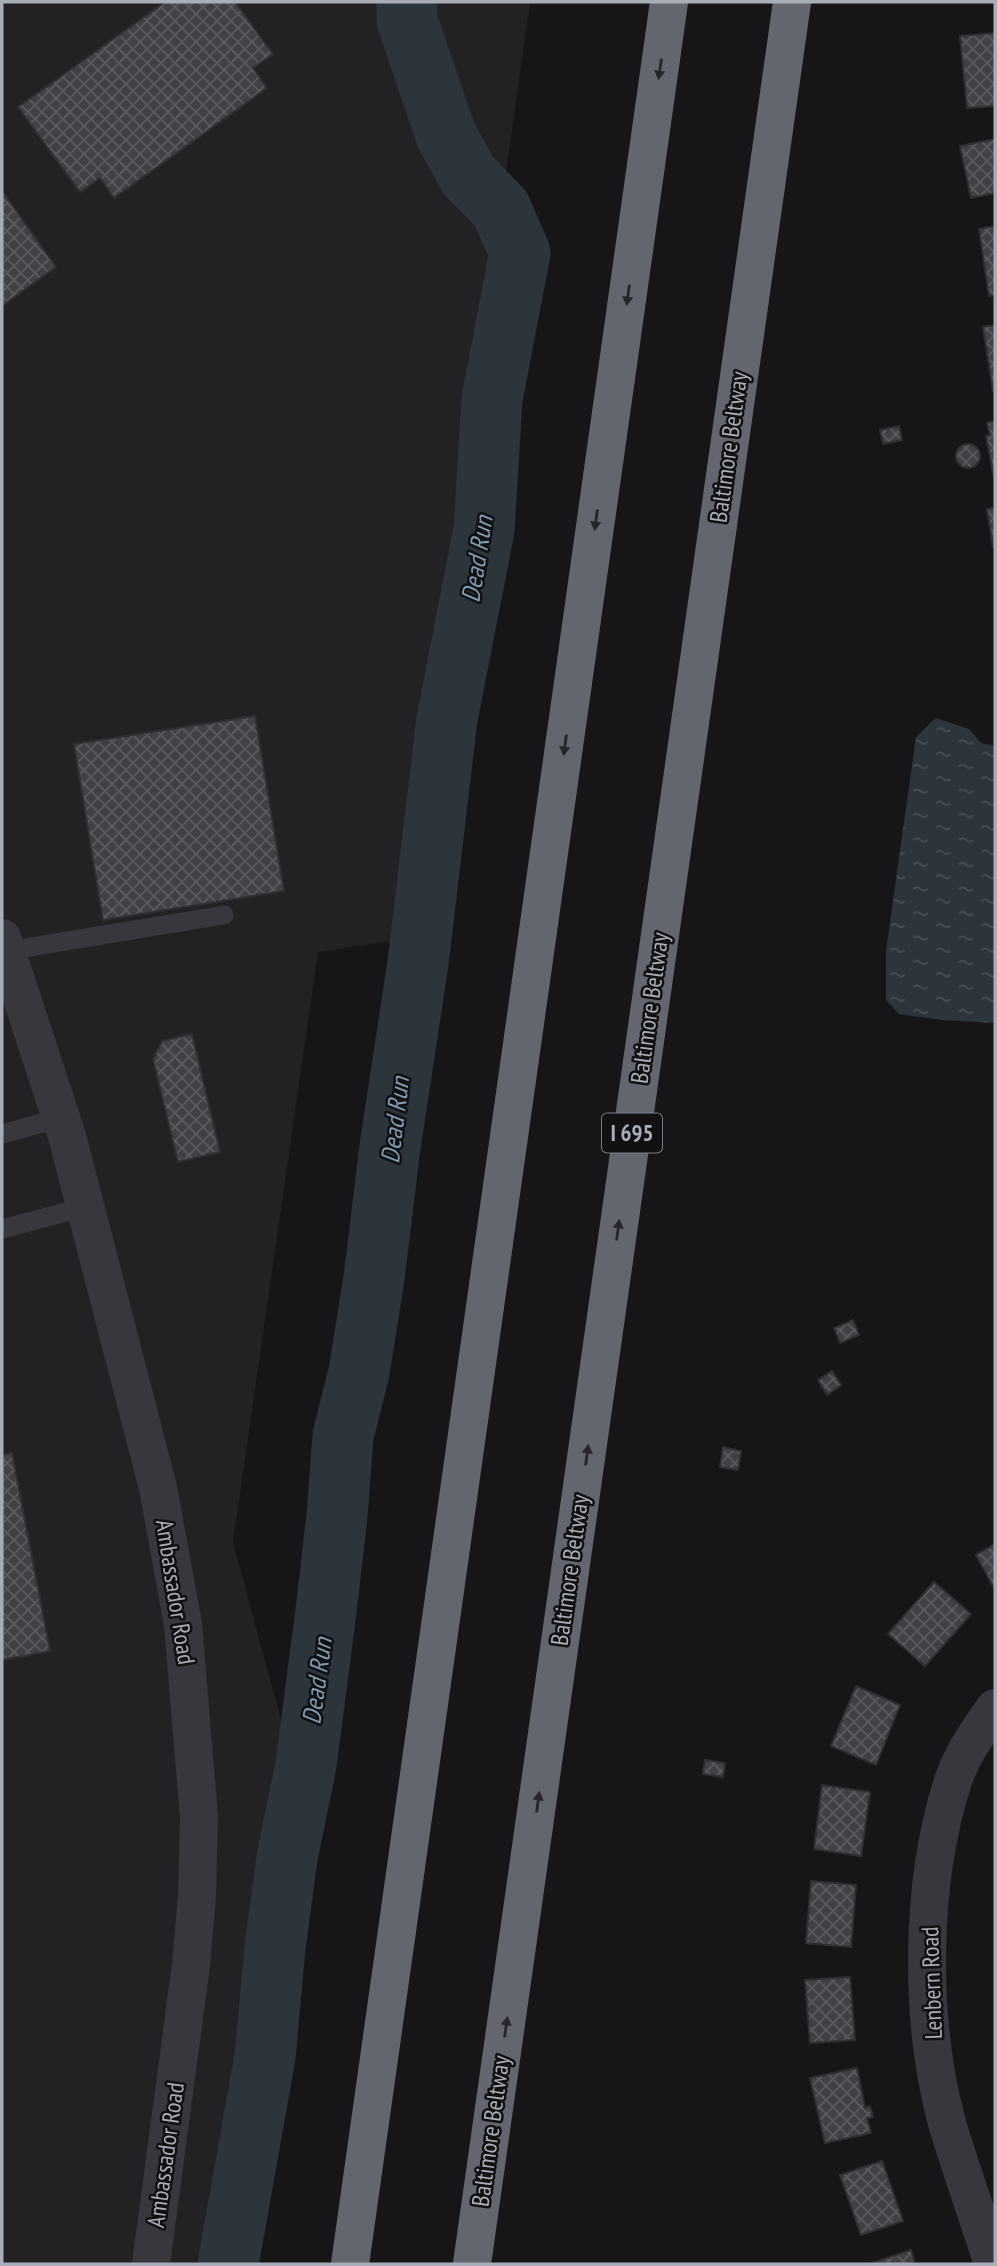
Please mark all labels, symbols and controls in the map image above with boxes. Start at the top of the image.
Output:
one-way arrow [654,58,665,80]
one-way arrow [622,284,633,306]
street label: Baltimore Beltway [703,369,754,524]
one-way arrow [591,509,602,531]
water label: Dead Run [453,512,500,604]
one-way arrow [559,734,570,756]
street label: Baltimore Beltway [624,930,675,1085]
water label: Dead Run [373,1073,416,1165]
road number: I 695 [602,1114,662,1152]
one-way arrow [613,1219,624,1241]
one-way arrow [581,1444,592,1466]
street label: Baltimore Beltway [544,1492,595,1647]
street label: Ambassador Road [149,1517,202,1667]
water label: Dead Run [294,1634,339,1726]
one-way arrow [532,1790,543,1812]
street label: Lenbern Road [914,1926,949,2040]
one-way arrow [500,2016,511,2038]
street label: Baltimore Beltway [465,2053,516,2208]
street label: Ambassador Road [140,2080,191,2229]

